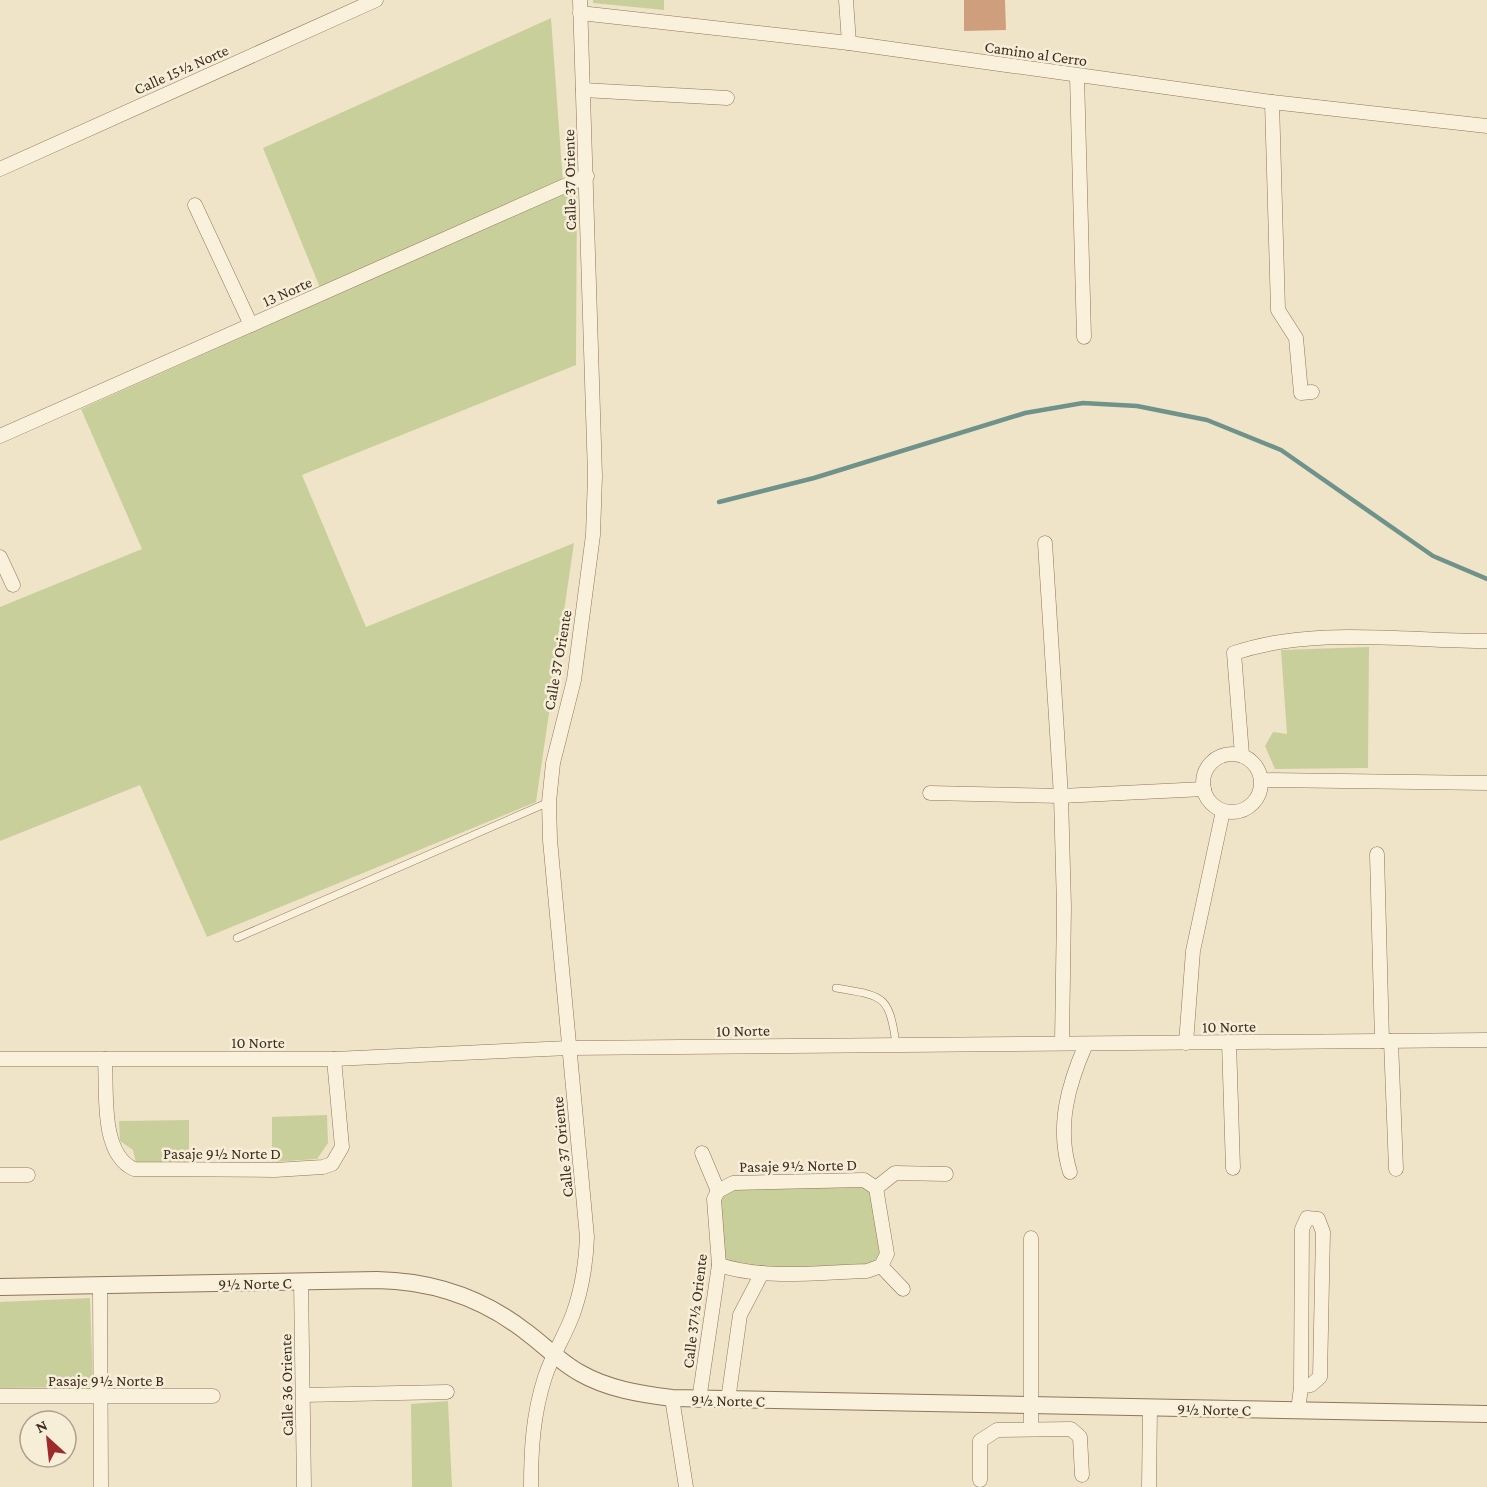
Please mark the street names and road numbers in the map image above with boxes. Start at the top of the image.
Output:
street label: Camino al Cerro [984,38,1088,69]
street label: Calle 15½ Norte [131,41,231,98]
street label: Calle 37 Oriente [560,129,579,231]
street label: 13 Norte [260,273,314,310]
street label: Calle 37 Oriente [540,609,575,712]
street label: 10 Norte [1202,1018,1256,1035]
street label: 10 Norte [716,1022,770,1039]
street label: 10 Norte [231,1034,285,1051]
street label: Calle 37 Oriente [549,1096,576,1198]
street label: Pasaje 9½ Norte D [163,1145,281,1163]
street label: Pasaje 9½ Norte D [739,1156,857,1176]
street label: Calle 37½ Oriente [679,1253,710,1369]
street label: 9½ Norte C [218,1274,292,1293]
street label: Calle 36 Oriente [277,1334,296,1436]
street label: Pasaje 9½ Norte B [48,1372,164,1390]
street label: 9½ Norte C [691,1391,765,1410]
street label: 9½ Norte C [1177,1400,1251,1419]

